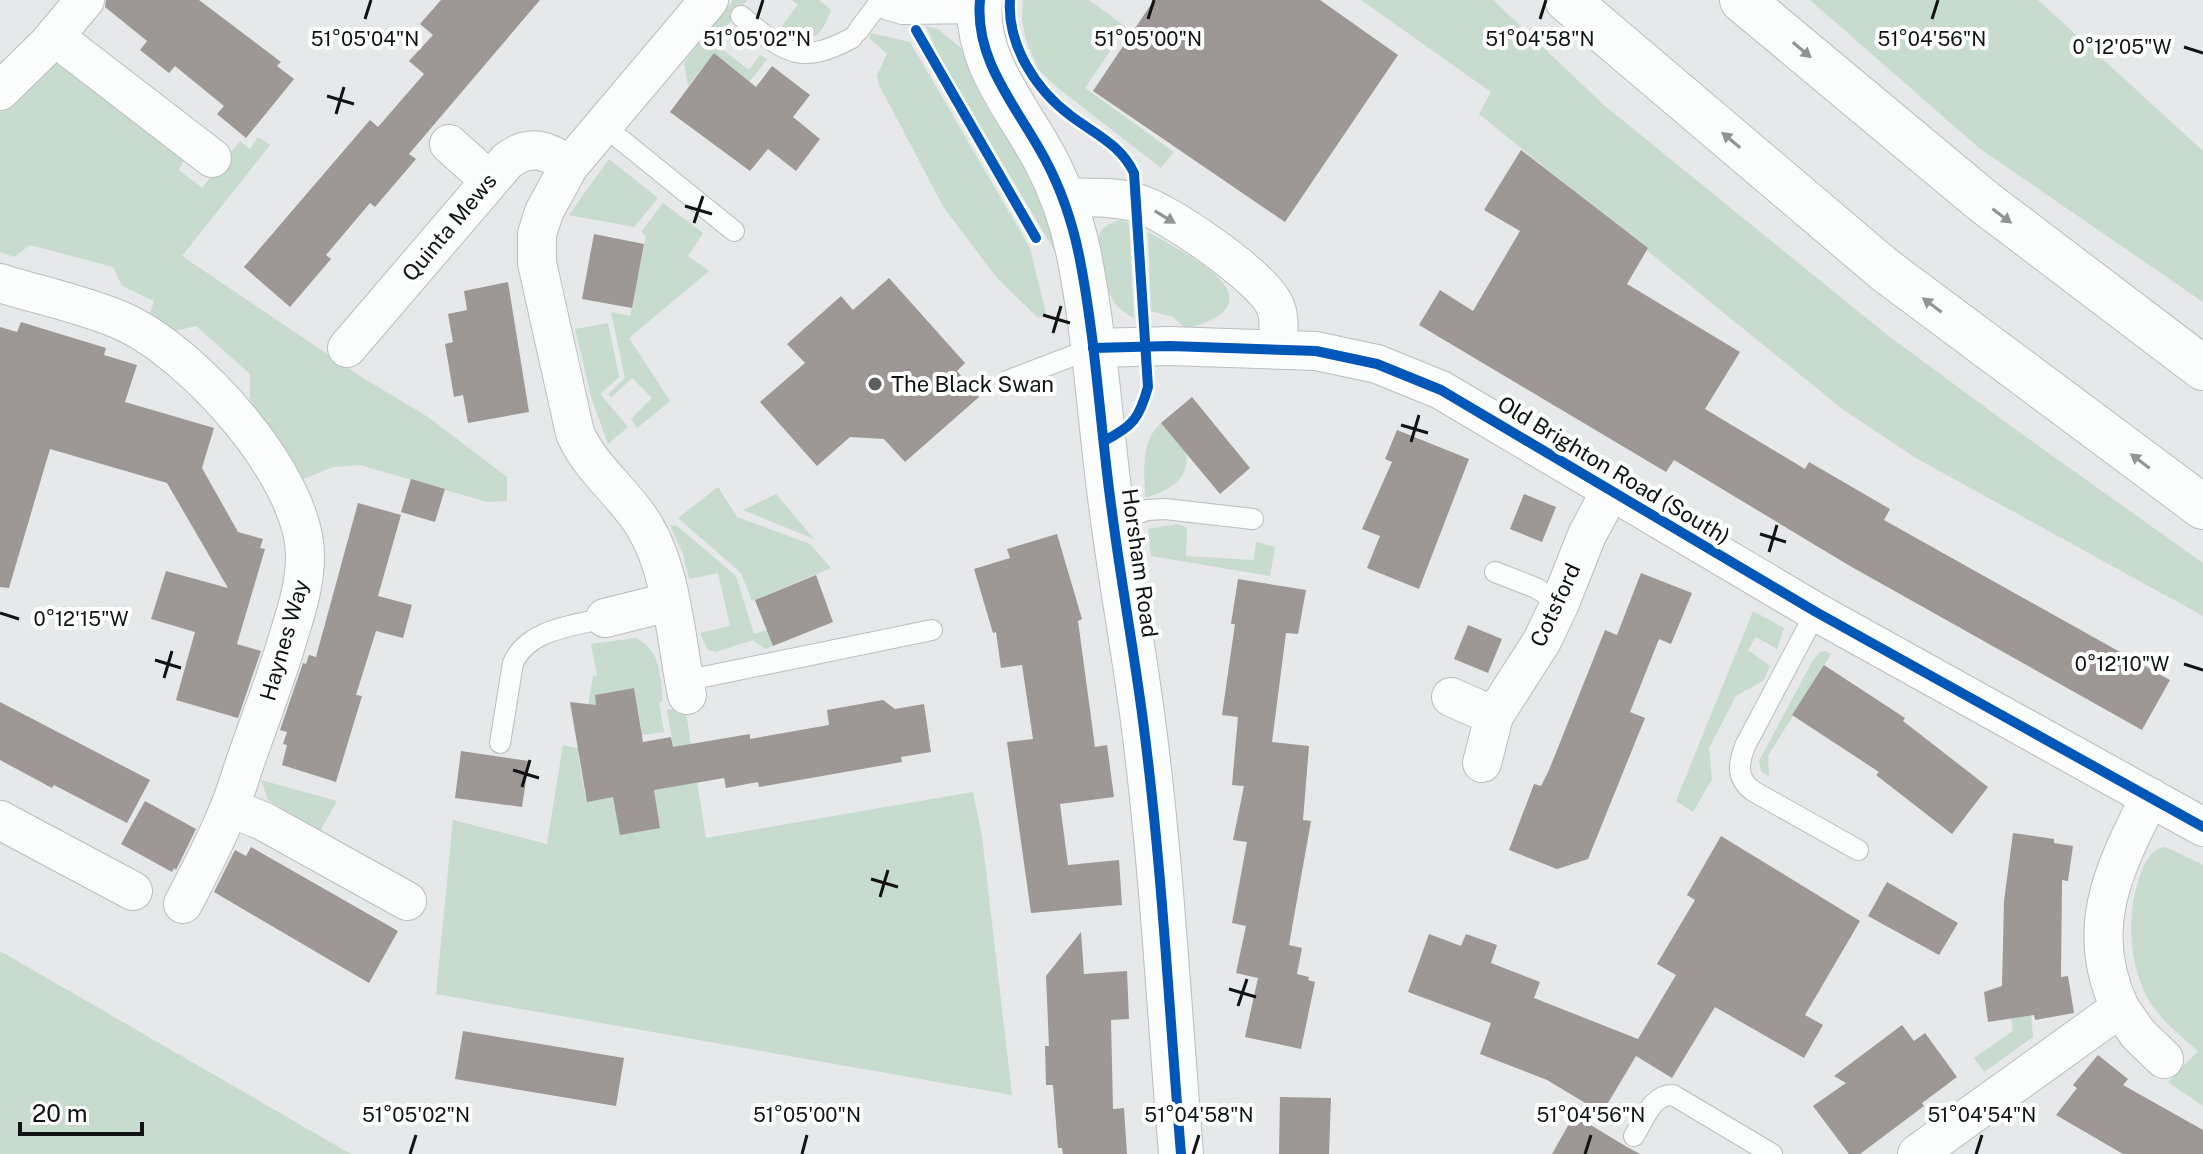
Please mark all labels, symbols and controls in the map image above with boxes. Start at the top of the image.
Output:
text: 51°05'04"N [311,27,419,51]
text: 51°05'02"N [703,27,811,51]
text: 51°05'00"N [1094,27,1202,51]
text: 51°04'58"N [1485,27,1595,51]
text: 51°04'56"N [1878,27,1986,51]
text: 0°12'05"W [2072,35,2172,59]
one-way arrow [1792,41,1812,58]
one-way arrow [1722,132,1742,149]
street label: Quinta Mews [396,168,502,286]
one-way arrow [1992,207,2012,223]
one-way arrow [1154,209,1176,223]
one-way arrow [1922,298,1942,314]
place label: The Black Swan [891,371,1054,397]
marker: The Black Swan [866,375,884,393]
street label: Old Brighton Road (South) [1493,390,1735,550]
one-way arrow [2130,453,2151,469]
street label: Horsham Road [1117,487,1163,639]
street label: Cotsford [1524,559,1586,651]
street label: Haynes Way [254,576,314,704]
text: 0°12'15"W [33,607,129,631]
text: 0°12'10"W [2075,652,2169,676]
scale bar [20,1086,142,1136]
text: 20 m [32,1099,88,1127]
text: 51°05'02"N [362,1103,470,1127]
text: 51°05'00"N [753,1103,861,1127]
text: 51°04'58"N [1144,1103,1254,1127]
text: 51°04'56"N [1537,1103,1645,1127]
text: 51°04'54"N [1928,1103,2036,1127]

